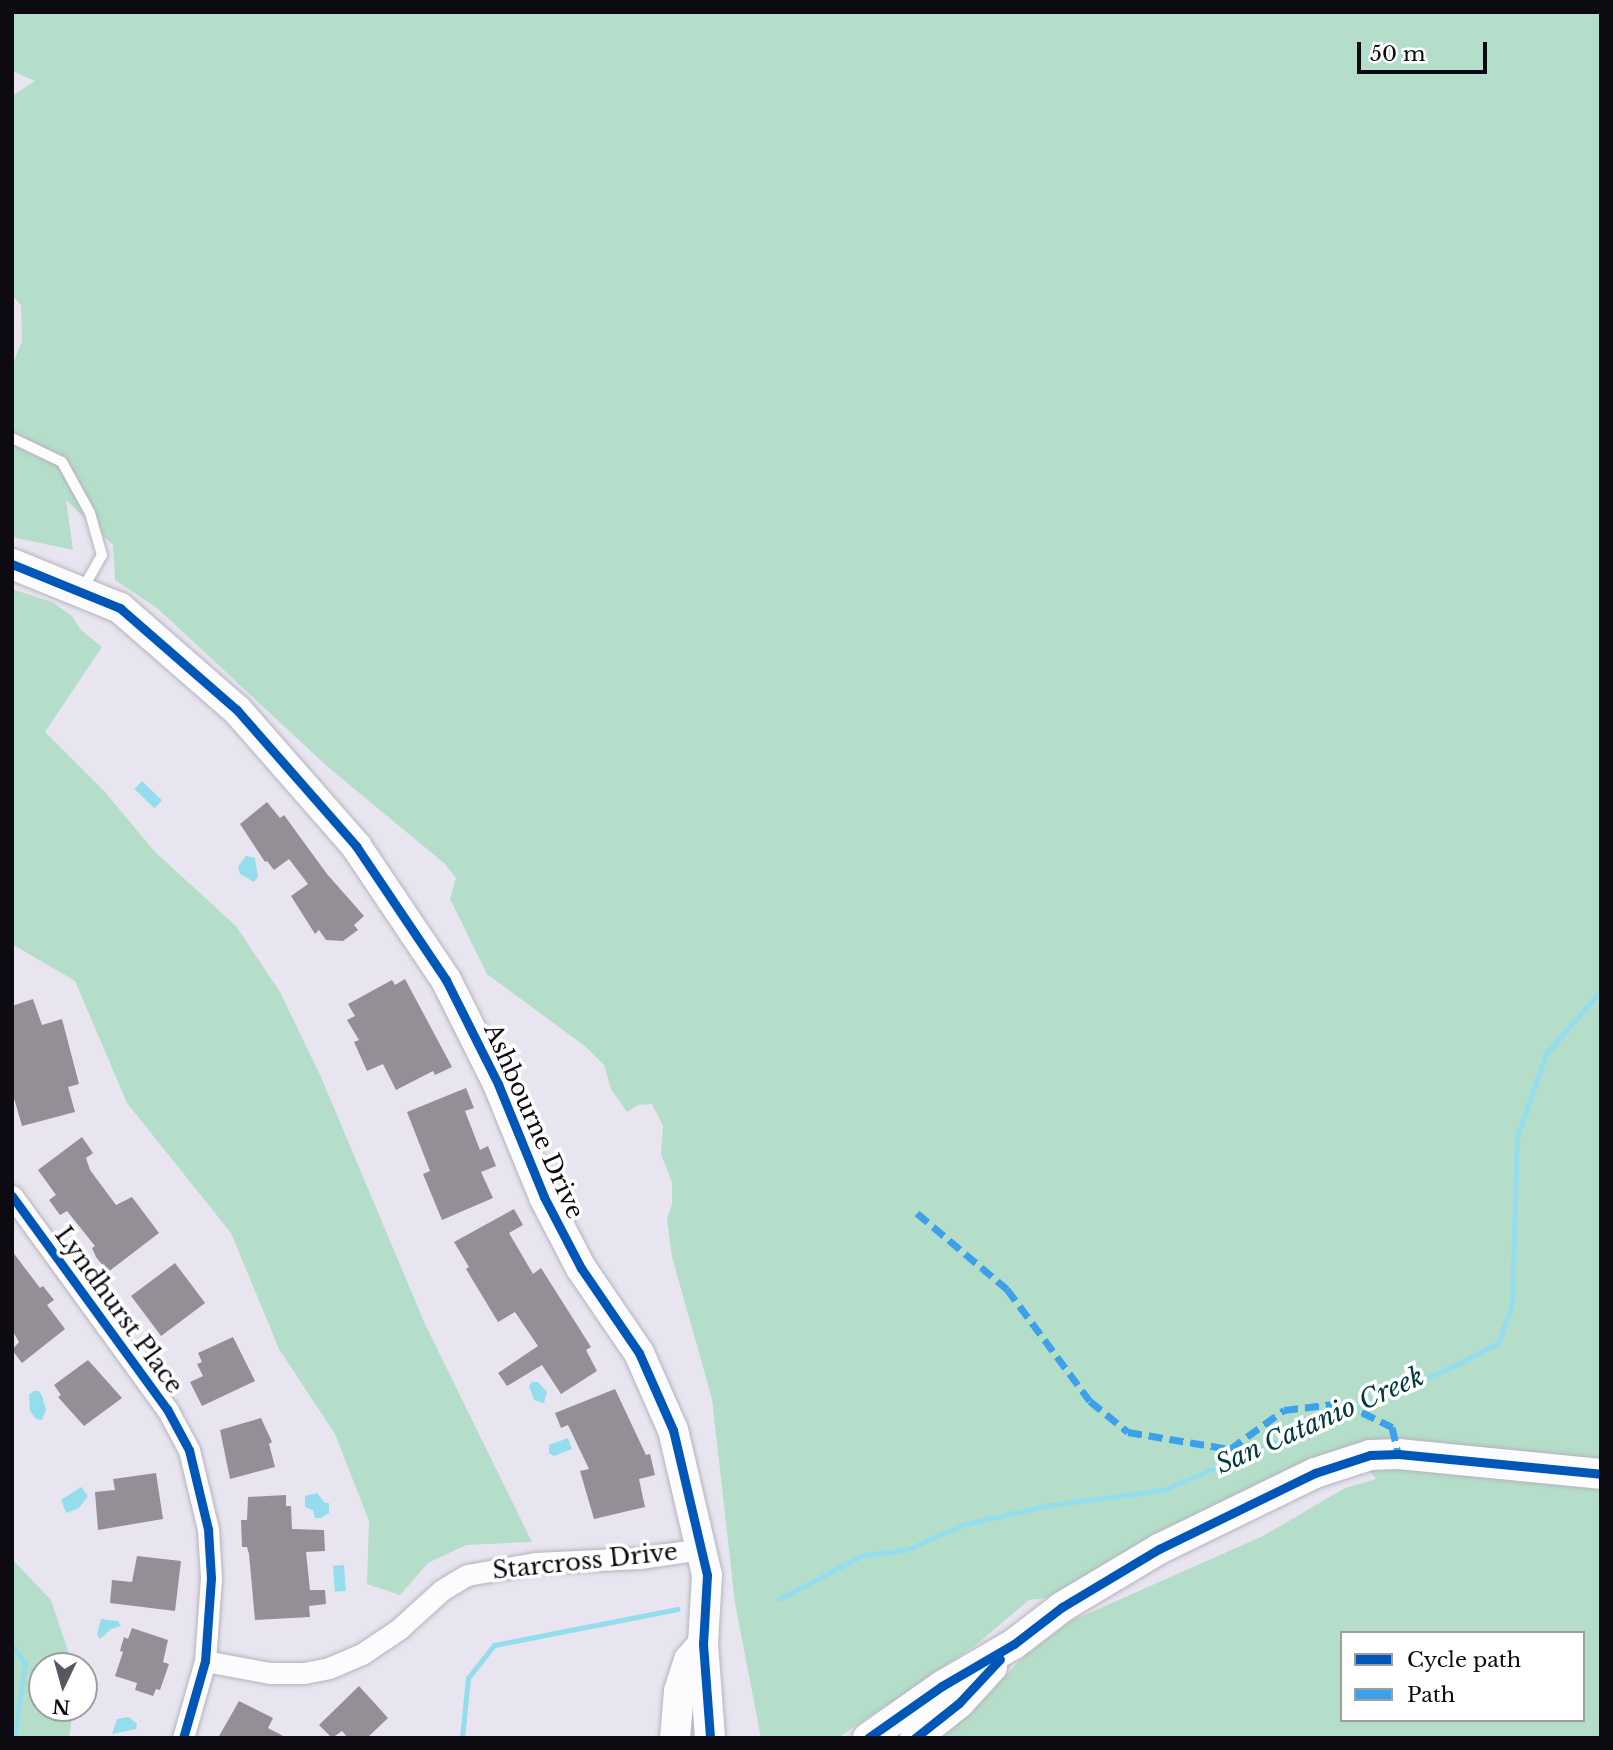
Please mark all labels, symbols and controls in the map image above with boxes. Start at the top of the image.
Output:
scale bar [1361,28,1490,72]
text: 50 m [1370,41,1425,67]
street label: Ashbourne Drive [478,1019,590,1223]
street label: Lyndhurst Place [49,1221,189,1399]
water label: San Catanio Creek [1211,1361,1429,1481]
street label: Starcross Drive [491,1537,679,1585]
legend [1340,1631,1585,1722]
text: Cycle path [1407,1647,1521,1673]
north arrow [28,1652,98,1722]
text: Path [1407,1682,1455,1708]
text: N [51,1694,71,1719]

